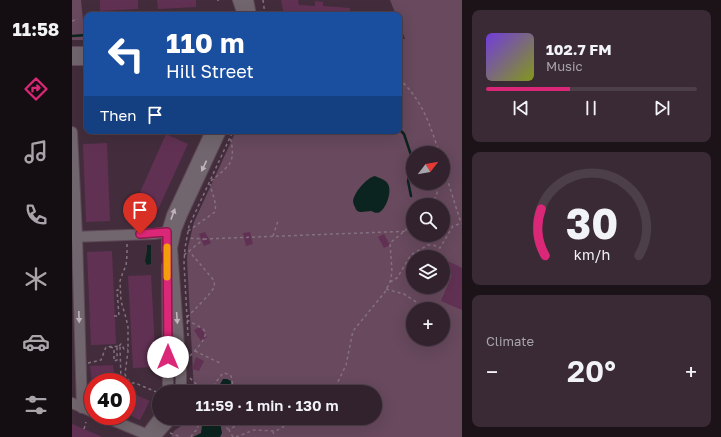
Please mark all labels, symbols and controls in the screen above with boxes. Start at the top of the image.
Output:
text: 11:58 [13,18,59,40]
text: 110 m [166,26,245,59]
icon: left [100,28,152,80]
text: 102.7 FM [546,40,612,58]
text: Music [546,58,583,74]
text: Hill Street [166,60,254,82]
icon: directions [22,75,50,103]
icon: previous [510,97,532,119]
icon: pause [580,97,602,119]
icon: next [651,97,673,119]
icon: arrive [144,104,166,126]
text: Then [100,106,136,124]
icon: music [22,138,50,166]
north arrow [406,146,450,190]
map controls [406,146,450,346]
one-way arrow [201,161,207,172]
pin [123,193,157,234]
button: search [406,198,450,242]
text: 30 [565,198,618,248]
icon: arrive [129,199,151,221]
icon: phone [22,201,50,229]
one-way arrow [170,207,176,219]
text: km/h [573,246,610,263]
button: layers [406,250,450,294]
icon: climate [22,265,50,293]
button: + [406,302,450,346]
one-way arrow [76,311,83,323]
one-way arrow [174,312,181,324]
icon: car [22,328,50,356]
text: Climate [486,333,534,349]
position arrow [147,336,189,378]
text: 20° [567,353,616,389]
text: − [486,358,498,385]
text: + [685,358,697,385]
speed limit sign: 40 [84,373,136,425]
icon: filters [22,391,50,419]
text: 11:59 · 1 min · 130 m [195,396,339,414]

